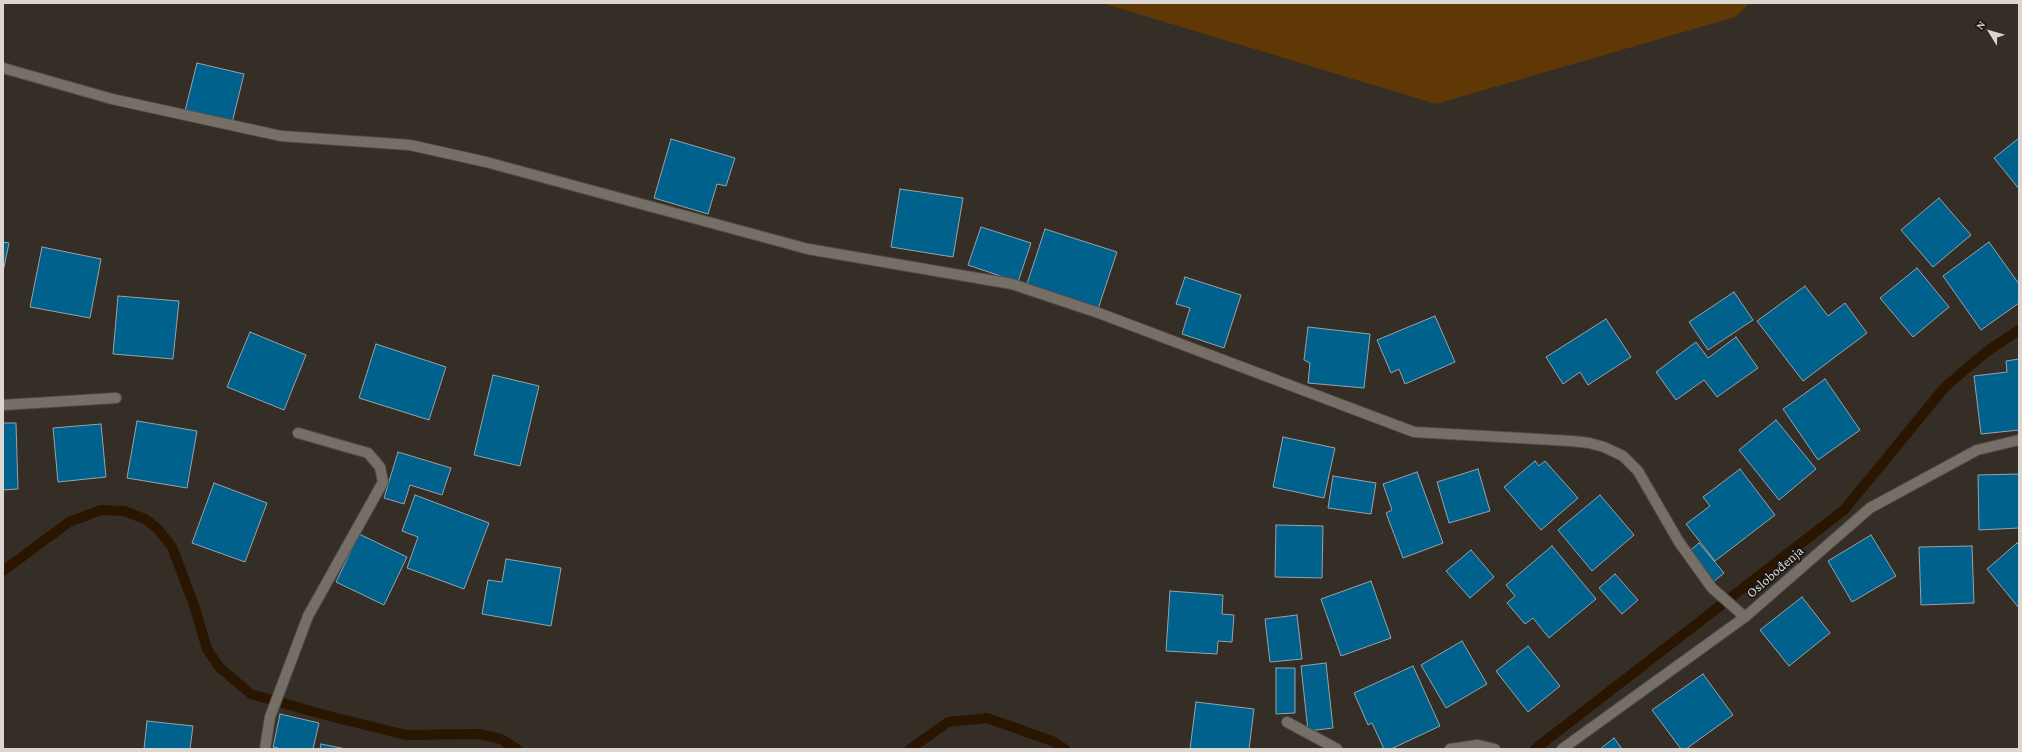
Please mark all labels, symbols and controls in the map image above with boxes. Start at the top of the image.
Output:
north arrow [1970,12,2010,52]
text: N [1973,18,1987,31]
street label: Oslobođenja [1743,542,1807,602]

